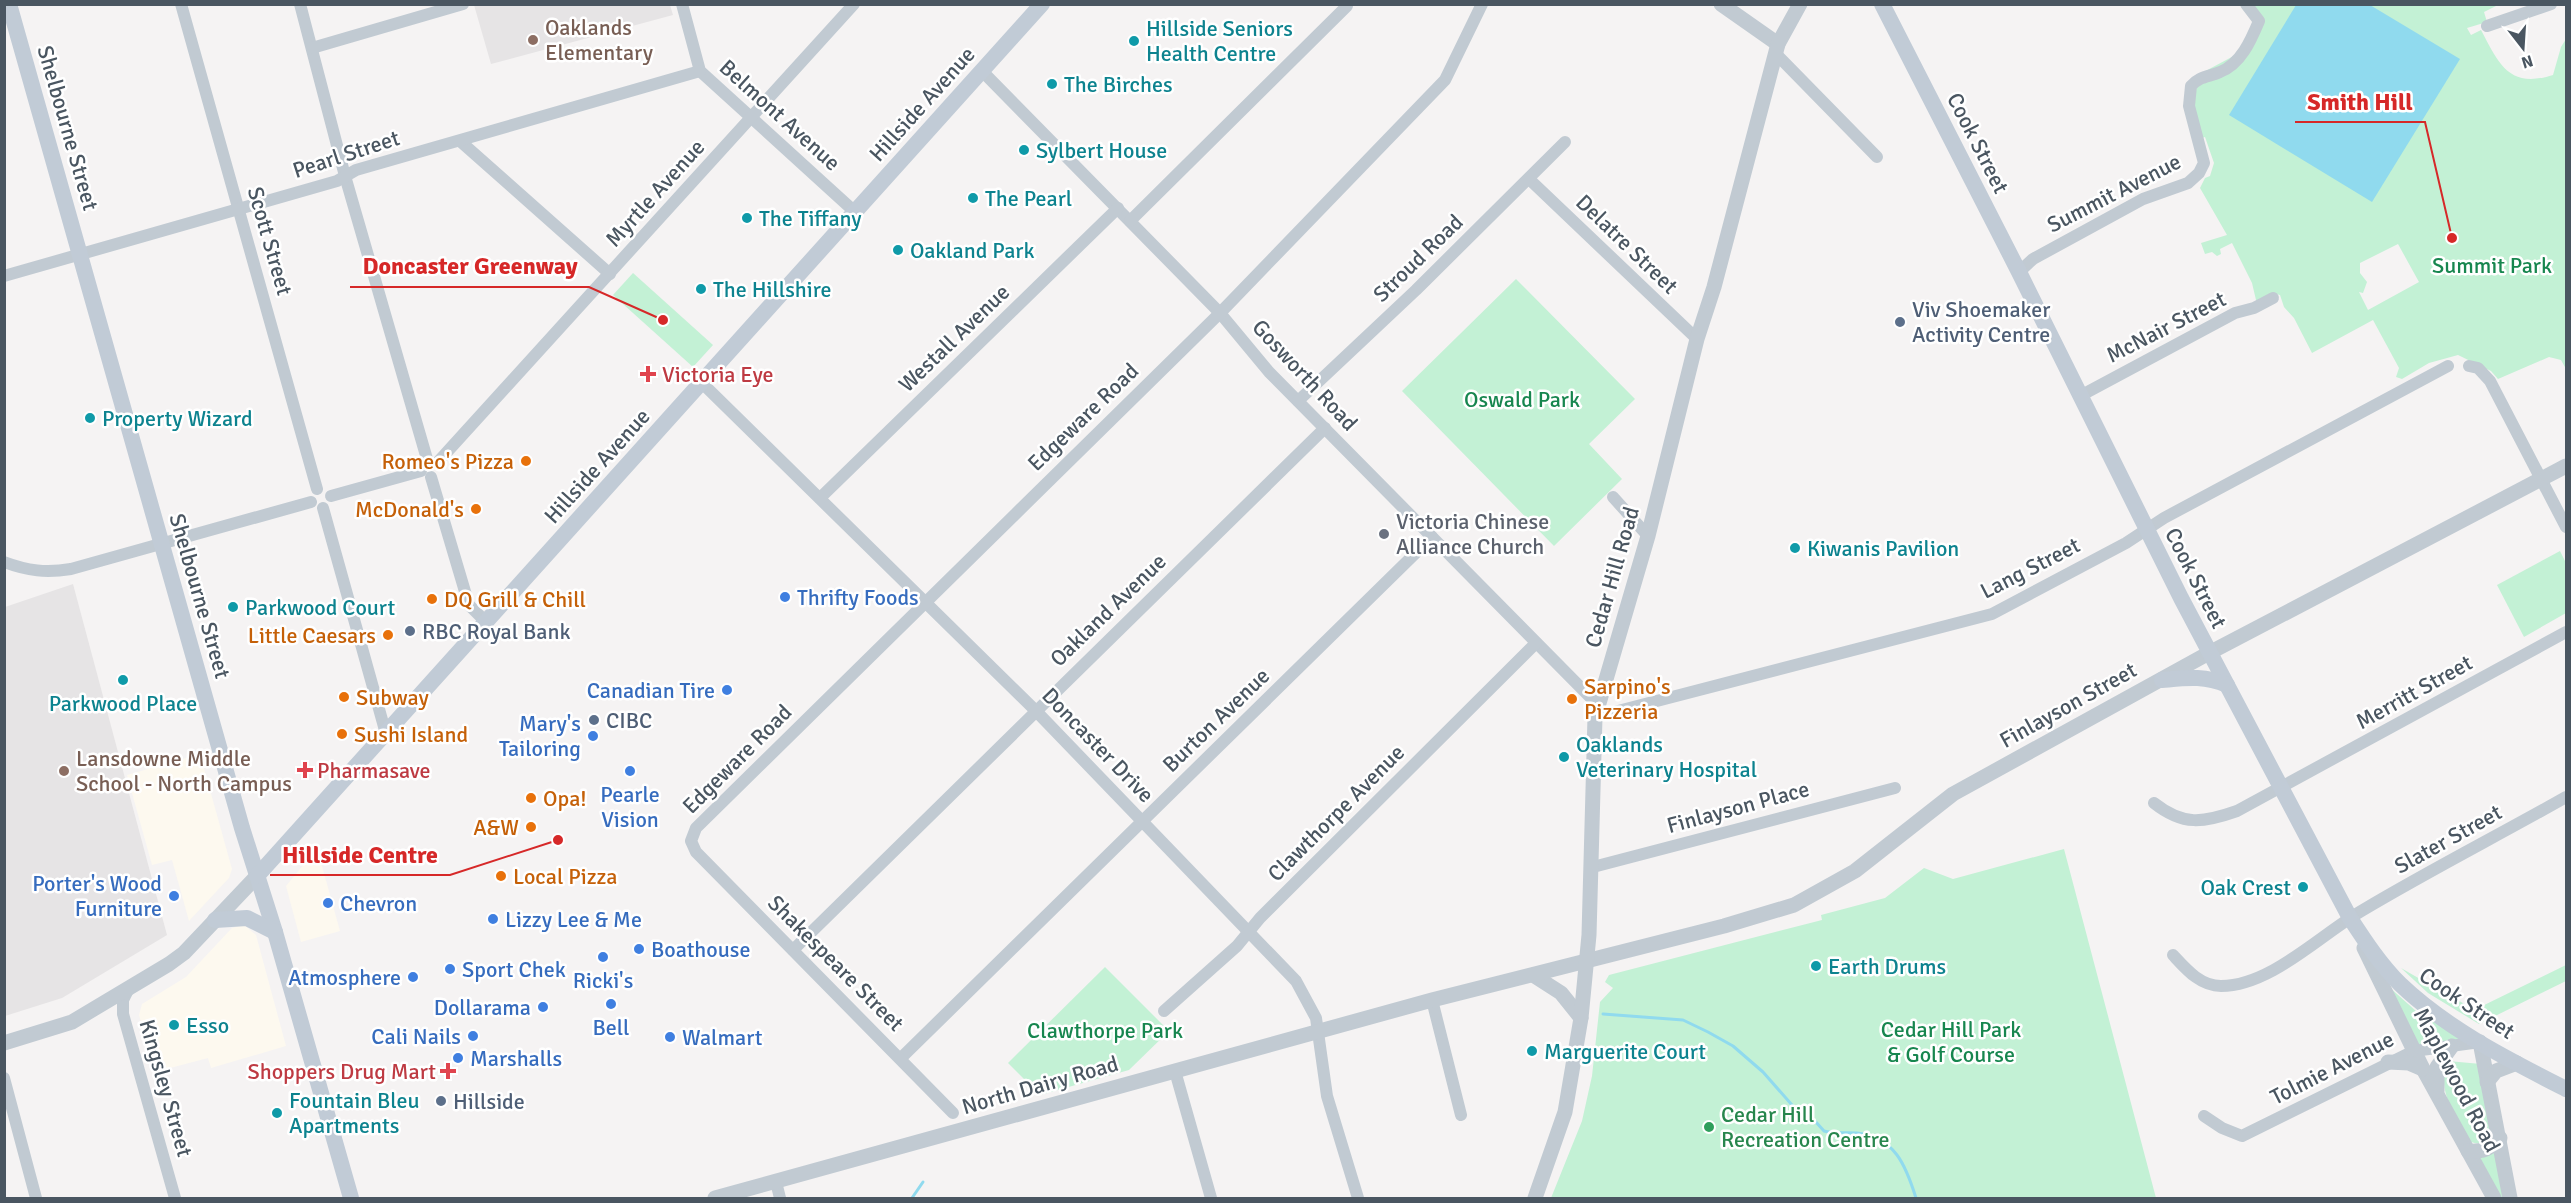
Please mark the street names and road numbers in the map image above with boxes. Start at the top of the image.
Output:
street label: Hillside Avenue [863,41,981,167]
street label: Shelbourne Street [32,43,104,214]
street label: Belmont Avenue [714,54,846,176]
street label: Cook Street [1941,88,2015,198]
street label: Pearl Street [289,124,403,184]
street label: Myrtle Avenue [600,134,710,252]
street label: Summit Avenue [2043,148,2185,238]
street label: Scott Street [242,184,298,298]
street label: Delatre Street [1570,189,1684,299]
street label: Stroud Road [1367,208,1469,308]
street label: Westall Avenue [893,278,1015,398]
street label: McNair Street [2102,285,2231,369]
street label: Gosworth Road [1247,314,1363,436]
street label: Edgeware Road [1022,357,1144,477]
street label: Hillside Avenue [538,403,656,529]
street label: Cedar Hill Road [1579,503,1645,651]
street label: Shelbourne Street [164,511,236,682]
street label: Cook Street [2159,523,2233,633]
street label: Lang Street [1976,531,2085,605]
street label: Oakland Avenue [1044,548,1172,672]
street label: Merritt Street [2351,649,2477,735]
street label: Finlayson Street [1995,656,2141,754]
street label: Burton Avenue [1157,662,1275,778]
street label: Doncaster Drive [1036,682,1160,808]
street label: Edgeware Road [677,699,797,819]
street label: Clawthorpe Avenue [1262,739,1410,887]
street label: Finlayson Place [1664,775,1812,839]
street label: Slater Street [2390,798,2507,880]
street label: Shakespeare Street [762,889,910,1037]
street label: Cook Street [2414,961,2520,1045]
street label: Maplewood Road [2408,1003,2506,1157]
street label: Kingsley Street [133,1016,199,1160]
street label: Tolmie Avenue [2266,1025,2398,1111]
street label: North Dairy Road [959,1050,1121,1120]

